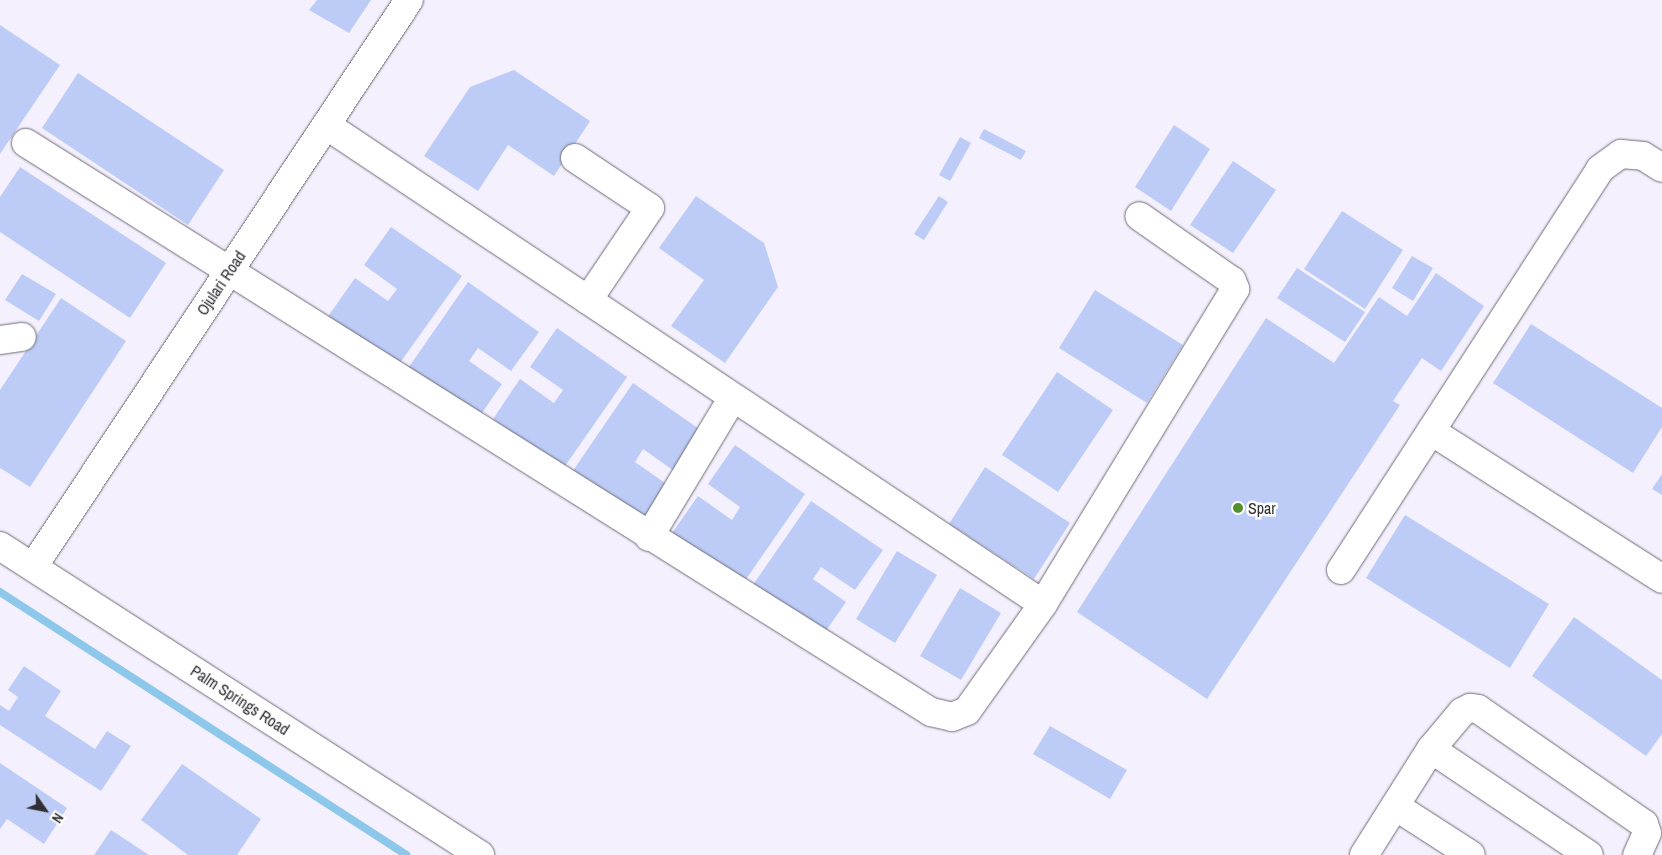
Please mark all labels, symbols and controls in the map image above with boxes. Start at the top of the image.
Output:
street label: Ojulari Road [192,247,250,319]
place label: Spar [1248,498,1276,518]
marker: Spar [1232,502,1244,514]
street label: Palm Springs Road [187,661,293,739]
north arrow [20,785,70,835]
text: N [48,810,67,827]

